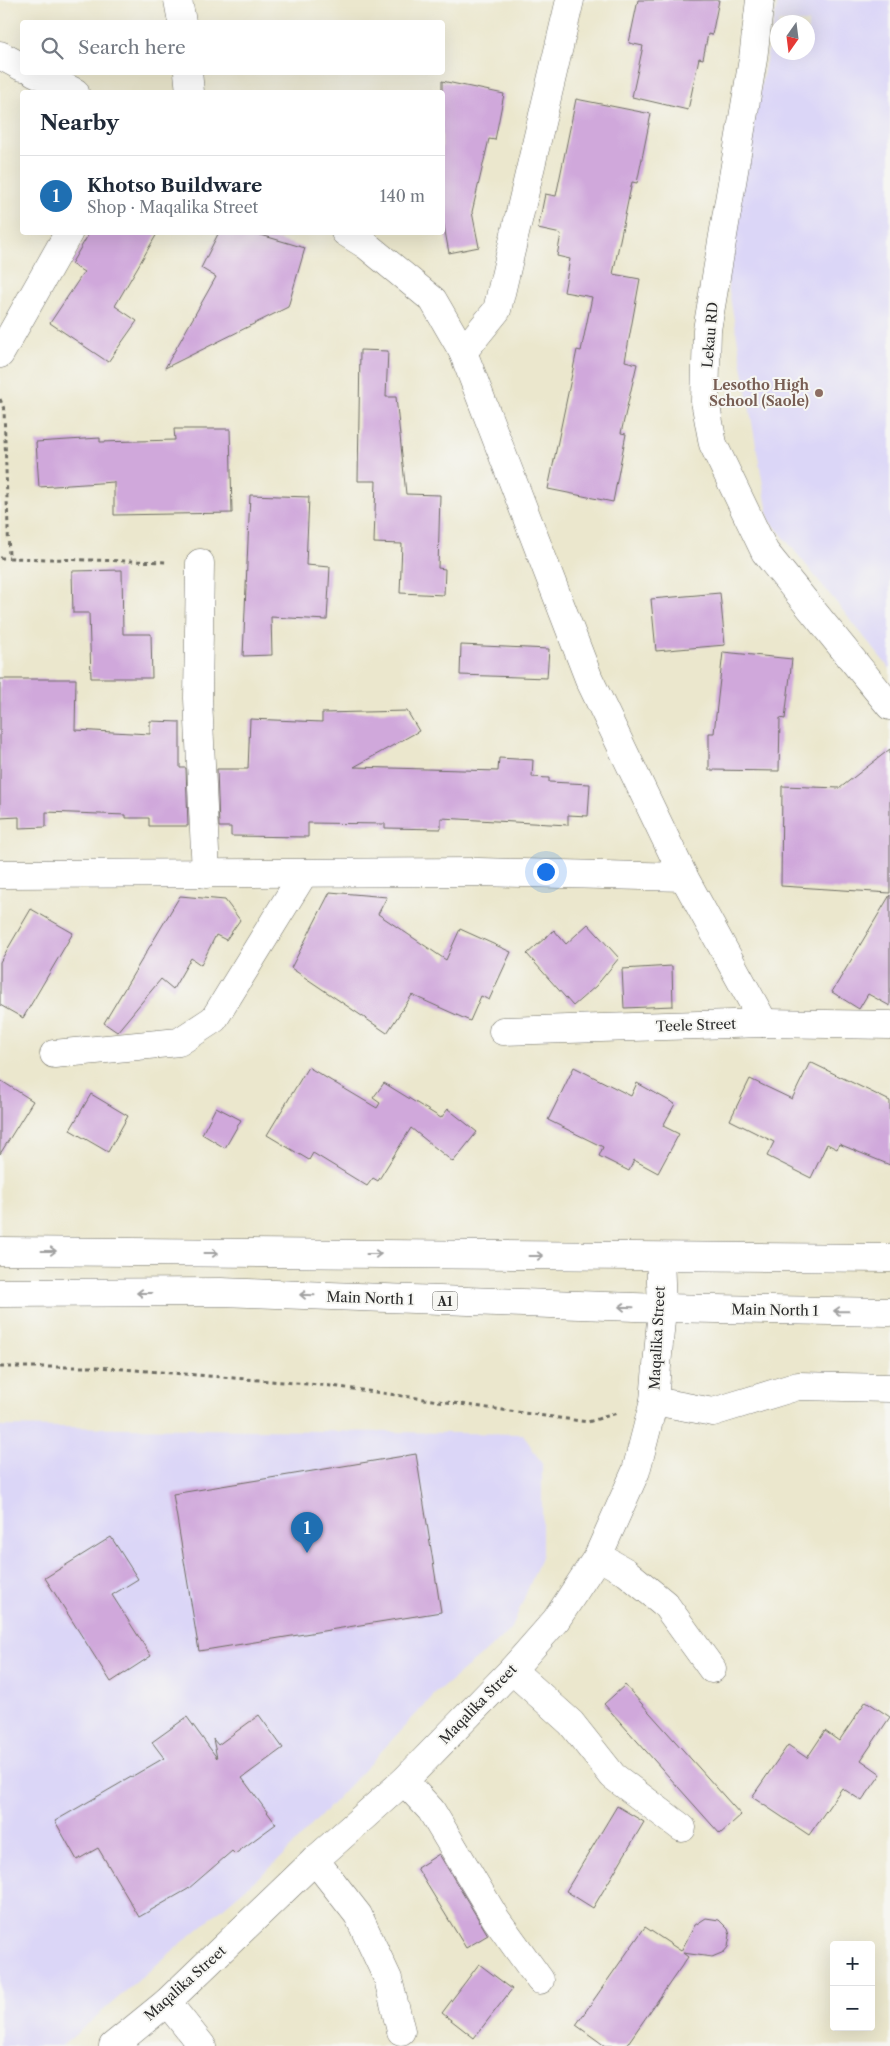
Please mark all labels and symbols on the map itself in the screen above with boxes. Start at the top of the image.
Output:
north arrow [770,15,815,60]
street label: Lekau RD [698,301,722,369]
place label: Lesotho High School (Saole) [709,376,809,410]
marker: Lesotho High School (Saole) [813,387,825,399]
your location [533,859,559,885]
street label: Teele Street [656,1015,736,1035]
one-way arrow [40,1247,56,1256]
one-way arrow [202,1248,219,1258]
one-way arrow [365,1249,381,1259]
one-way arrow [528,1251,544,1261]
street label: Maqalika Street [645,1286,669,1390]
street label: Main North 1 [326,1287,414,1309]
one-way arrow [136,1288,152,1298]
one-way arrow [299,1291,315,1300]
road number: A1 [432,1292,458,1310]
street label: Main North 1 [731,1300,819,1320]
one-way arrow [619,1302,635,1312]
one-way arrow [834,1307,850,1316]
pin: 1 [291,1512,323,1553]
street label: Maqalika Street [435,1660,521,1748]
street label: Maqalika Street [140,1941,230,2025]

